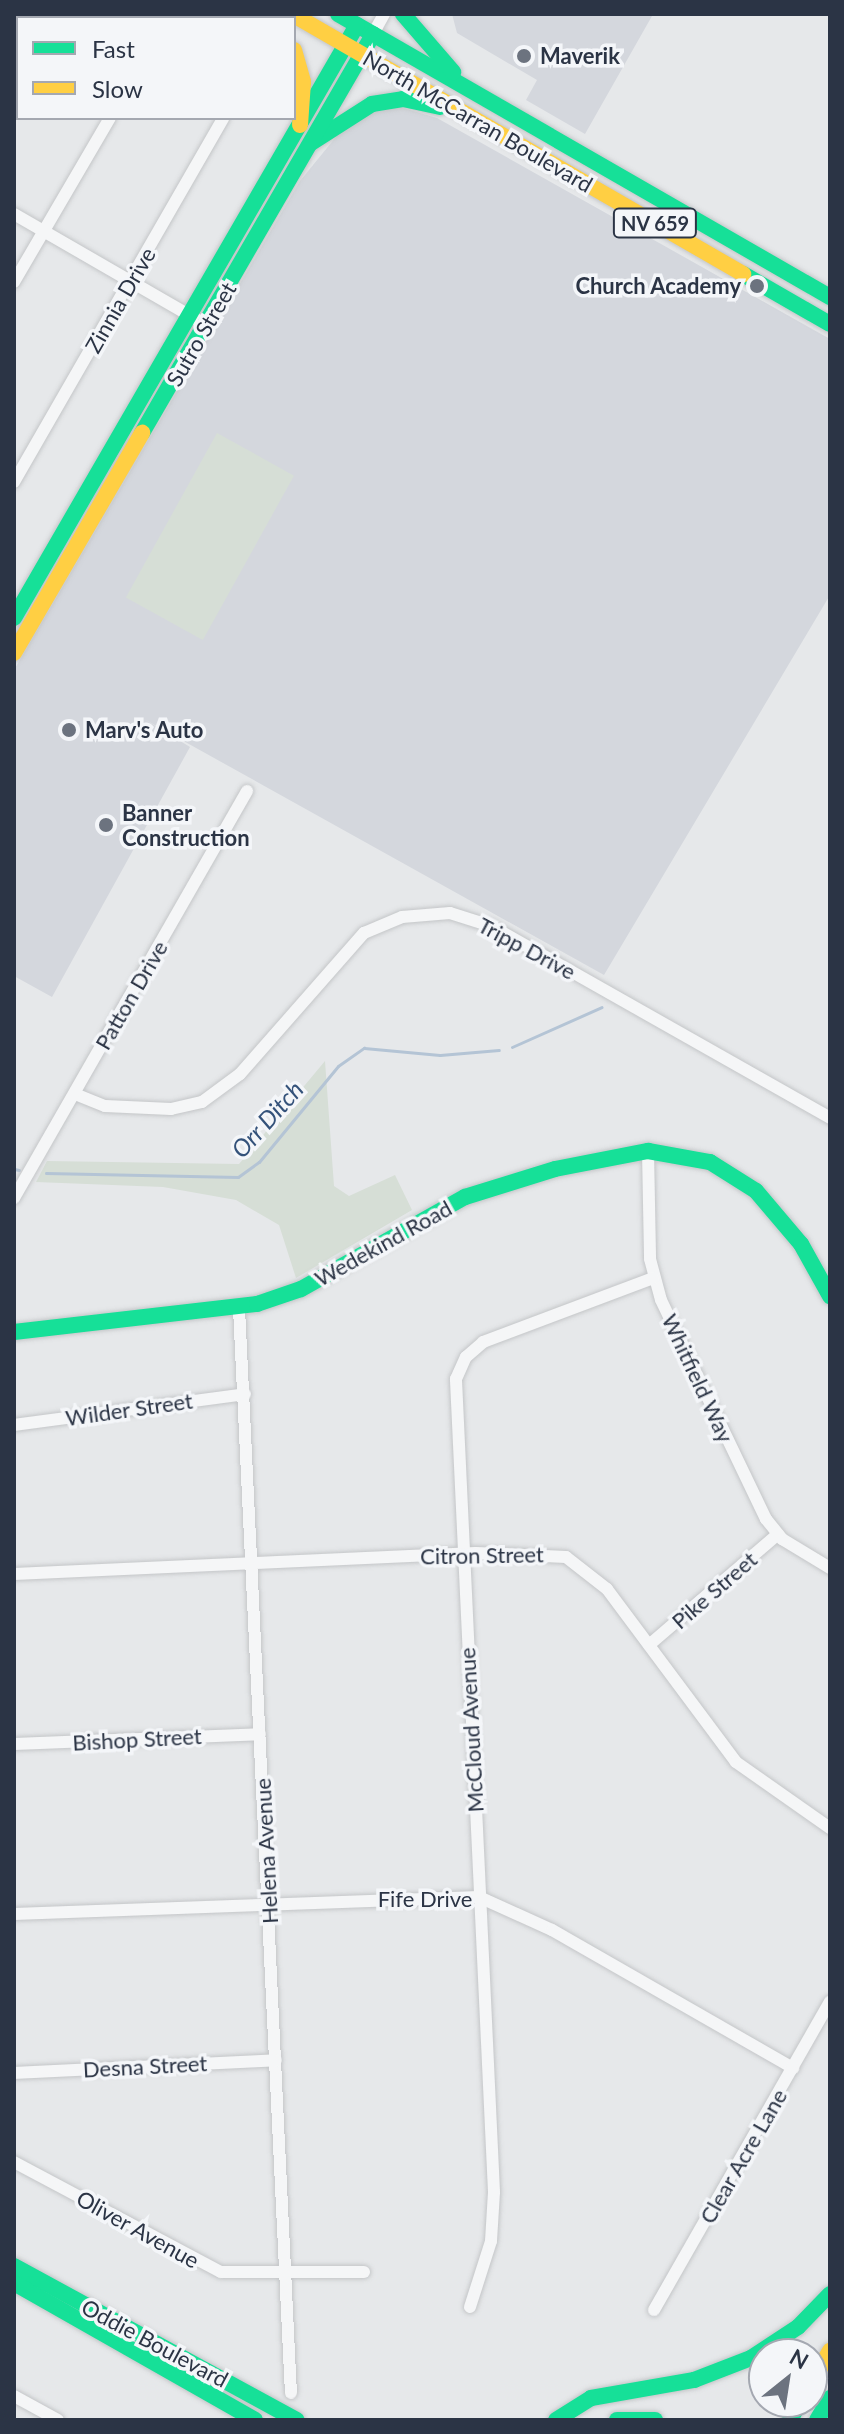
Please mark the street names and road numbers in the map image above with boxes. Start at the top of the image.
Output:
street label: North McCarran Boulevard [359,44,597,198]
road number: NV 659 [611,207,699,239]
street label: Zinnia Drive [79,243,161,357]
street label: Sutro Street [161,277,241,391]
street label: Tripp Drive [474,911,580,985]
street label: Patton Drive [89,936,173,1054]
street label: Wedekind Road [310,1194,456,1292]
street label: Whitfield Way [657,1309,739,1447]
street label: Wilder Street [63,1387,195,1431]
street label: Citron Street [420,1541,544,1569]
street label: Pike Street [666,1546,762,1634]
street label: McCloud Avenue [453,1647,489,1813]
street label: Bishop Street [72,1722,202,1756]
street label: Helena Avenue [249,1777,283,1925]
street label: Fife Drive [378,1886,472,1912]
street label: Desna Street [82,2050,208,2082]
street label: Clear Acre Lane [694,2084,792,2228]
street label: Oliver Avenue [72,2184,204,2274]
street label: Oddie Boulevard [77,2293,233,2393]

